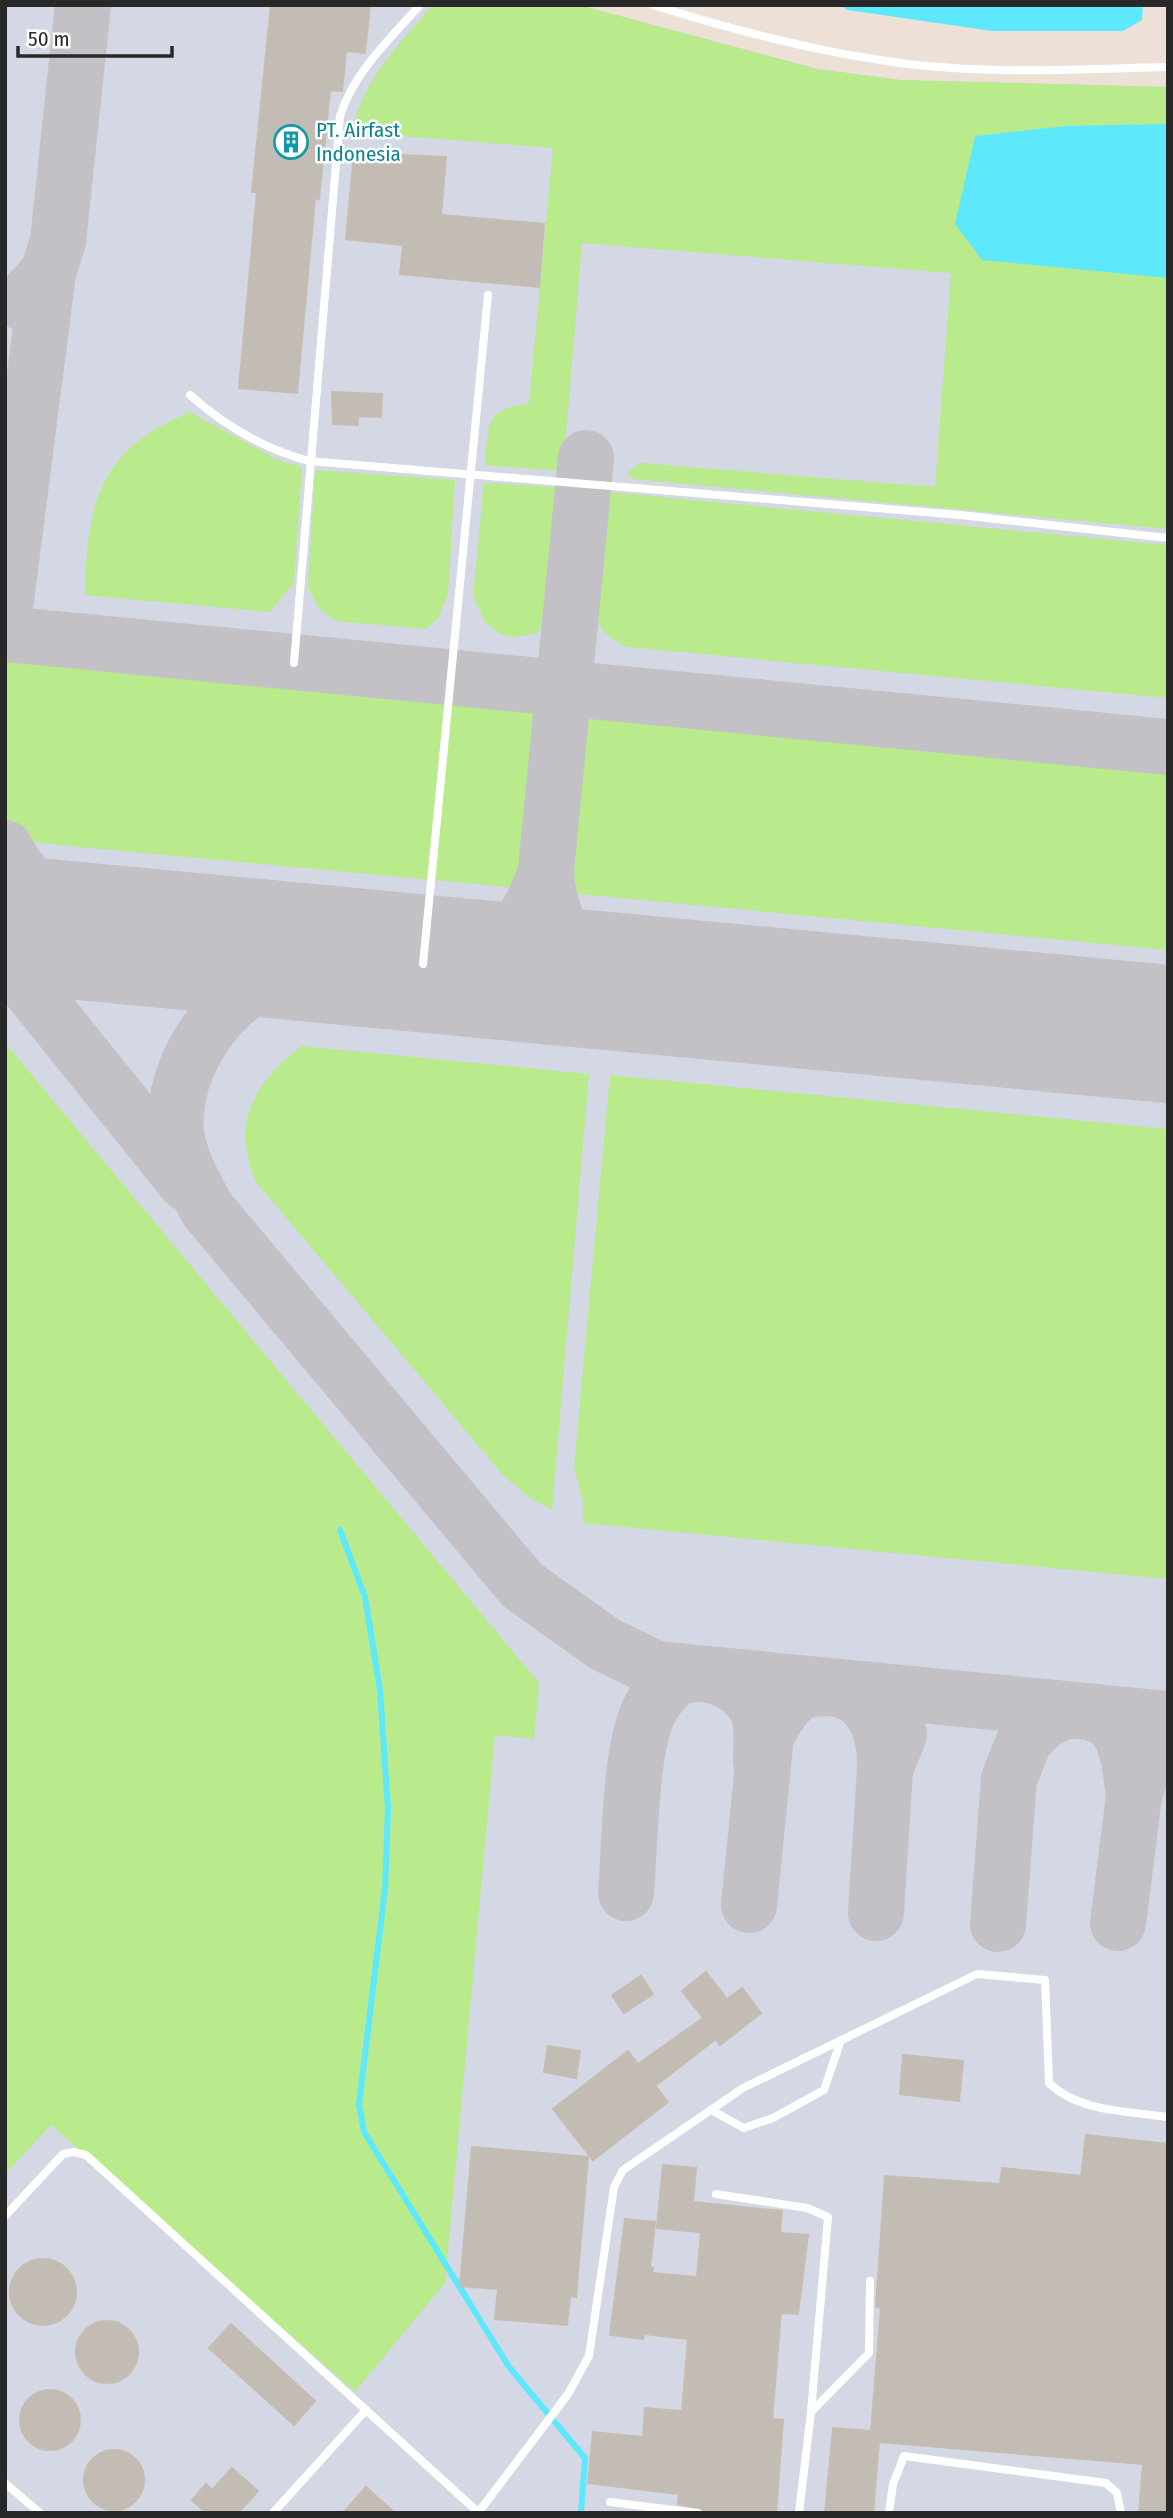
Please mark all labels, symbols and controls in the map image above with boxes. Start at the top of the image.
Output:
scale bar [18,14,172,58]
text: 50 m [28,26,70,52]
place label: PT. Airfast Indonesia [316,117,401,167]
building icon: PT. Airfast Indonesia [272,123,310,161]

